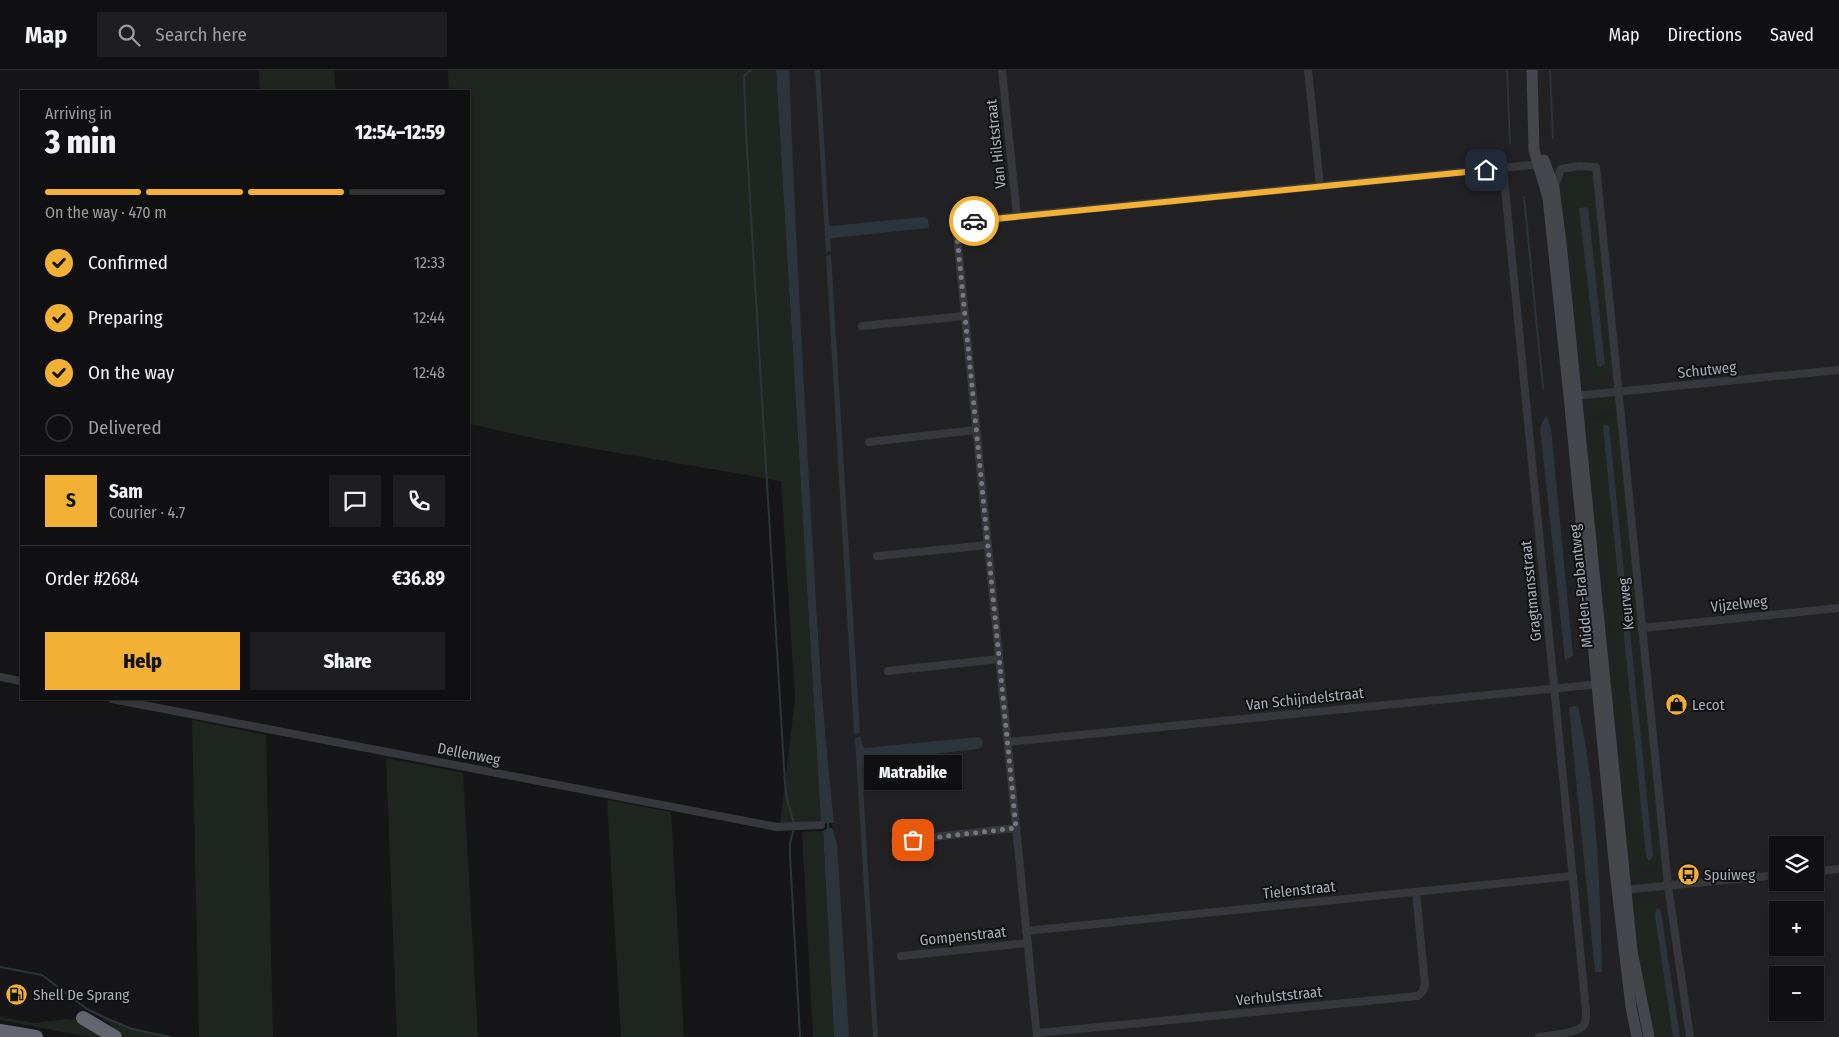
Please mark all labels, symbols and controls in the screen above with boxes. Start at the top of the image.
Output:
search box [97,12,447,57]
text: Map [25,21,67,49]
icon: search [115,21,143,49]
text: Search here [155,23,247,46]
text: Map [1608,24,1640,46]
text: Directions [1668,24,1742,46]
text: Saved [1770,24,1814,46]
street label: Van Hilststraat [982,98,1010,189]
text: Arriving in [45,104,112,123]
text: 12:54–12:59 [355,121,445,144]
text: 3 min [45,123,116,161]
pin [1465,149,1507,191]
icon: home [1472,156,1500,184]
courier [949,196,999,246]
text: On the way · 470 m [45,203,167,222]
icon: car [960,207,988,235]
icon: check [45,249,73,277]
text: Confirmed [88,251,168,274]
text: 12:33 [414,253,445,272]
icon: check [45,304,73,332]
text: Preparing [88,306,163,329]
text: 12:44 [413,308,445,327]
street label: Schutweg [1677,358,1737,382]
icon: check [45,359,73,387]
text: On the way [88,361,174,384]
text: 12:48 [413,363,445,382]
text: Delivered [88,416,162,439]
button: chat [329,475,381,527]
button: phone [393,475,445,527]
text: Sam [109,480,143,503]
text: S [66,489,76,512]
text: Courier · 4.7 [109,503,185,522]
street label: Midden-Brabantweg [1566,523,1596,649]
street label: Gragtmansstraat [1517,540,1545,642]
text: Order #2684 [45,567,139,590]
text: €36.89 [392,567,445,590]
street label: Keurweg [1614,577,1638,631]
street label: Vijzelweg [1710,592,1768,616]
button: Help [45,632,240,690]
button: Share [250,632,445,690]
street label: Van Schijndelstraat [1245,684,1365,714]
shop icon: Lecot [1664,693,1688,717]
place label: Lecot [1692,696,1725,714]
street label: Dellenweg [436,739,502,769]
callout: Matrabike [864,755,962,790]
text: Matrabike [879,763,947,782]
pin [892,819,934,861]
icon: bag [899,826,927,854]
map controls [1769,836,1824,1021]
button: layers [1769,836,1824,891]
bus stop icon: Spuiweg [1676,863,1700,887]
place label: Spuiweg [1704,866,1755,884]
street label: Tielenstraat [1262,877,1336,903]
button: + [1769,901,1824,956]
street label: Gompenstraat [919,922,1007,949]
button: − [1769,966,1824,1021]
fuel station icon: Shell De Sprang [5,983,29,1007]
street label: Verhulststraat [1235,983,1323,1009]
place label: Shell De Sprang [33,986,129,1004]

